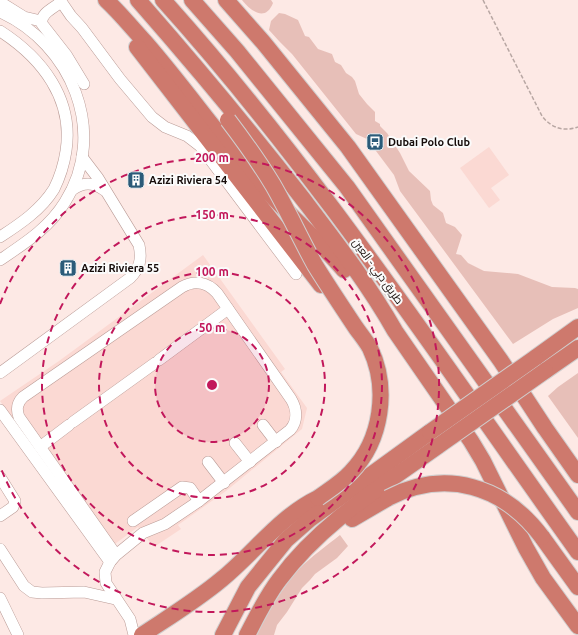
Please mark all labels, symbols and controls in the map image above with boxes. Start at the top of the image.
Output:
bus stop icon: Dubai Polo Club [365,132,385,152]
place label: Dubai Polo Club [388,136,470,148]
text: 200 m [195,151,229,164]
building icon: Azizi Riviera 54 [126,170,146,190]
place label: Azizi Riviera 54 [149,174,227,186]
text: 150 m [195,208,229,221]
street label: طريق دبي - العين [348,236,406,308]
building icon: Azizi Riviera 55 [58,258,78,278]
place label: Azizi Riviera 55 [81,262,159,274]
text: 100 m [195,265,229,278]
text: 50 m [199,321,225,334]
centre of rings [205,378,219,392]

